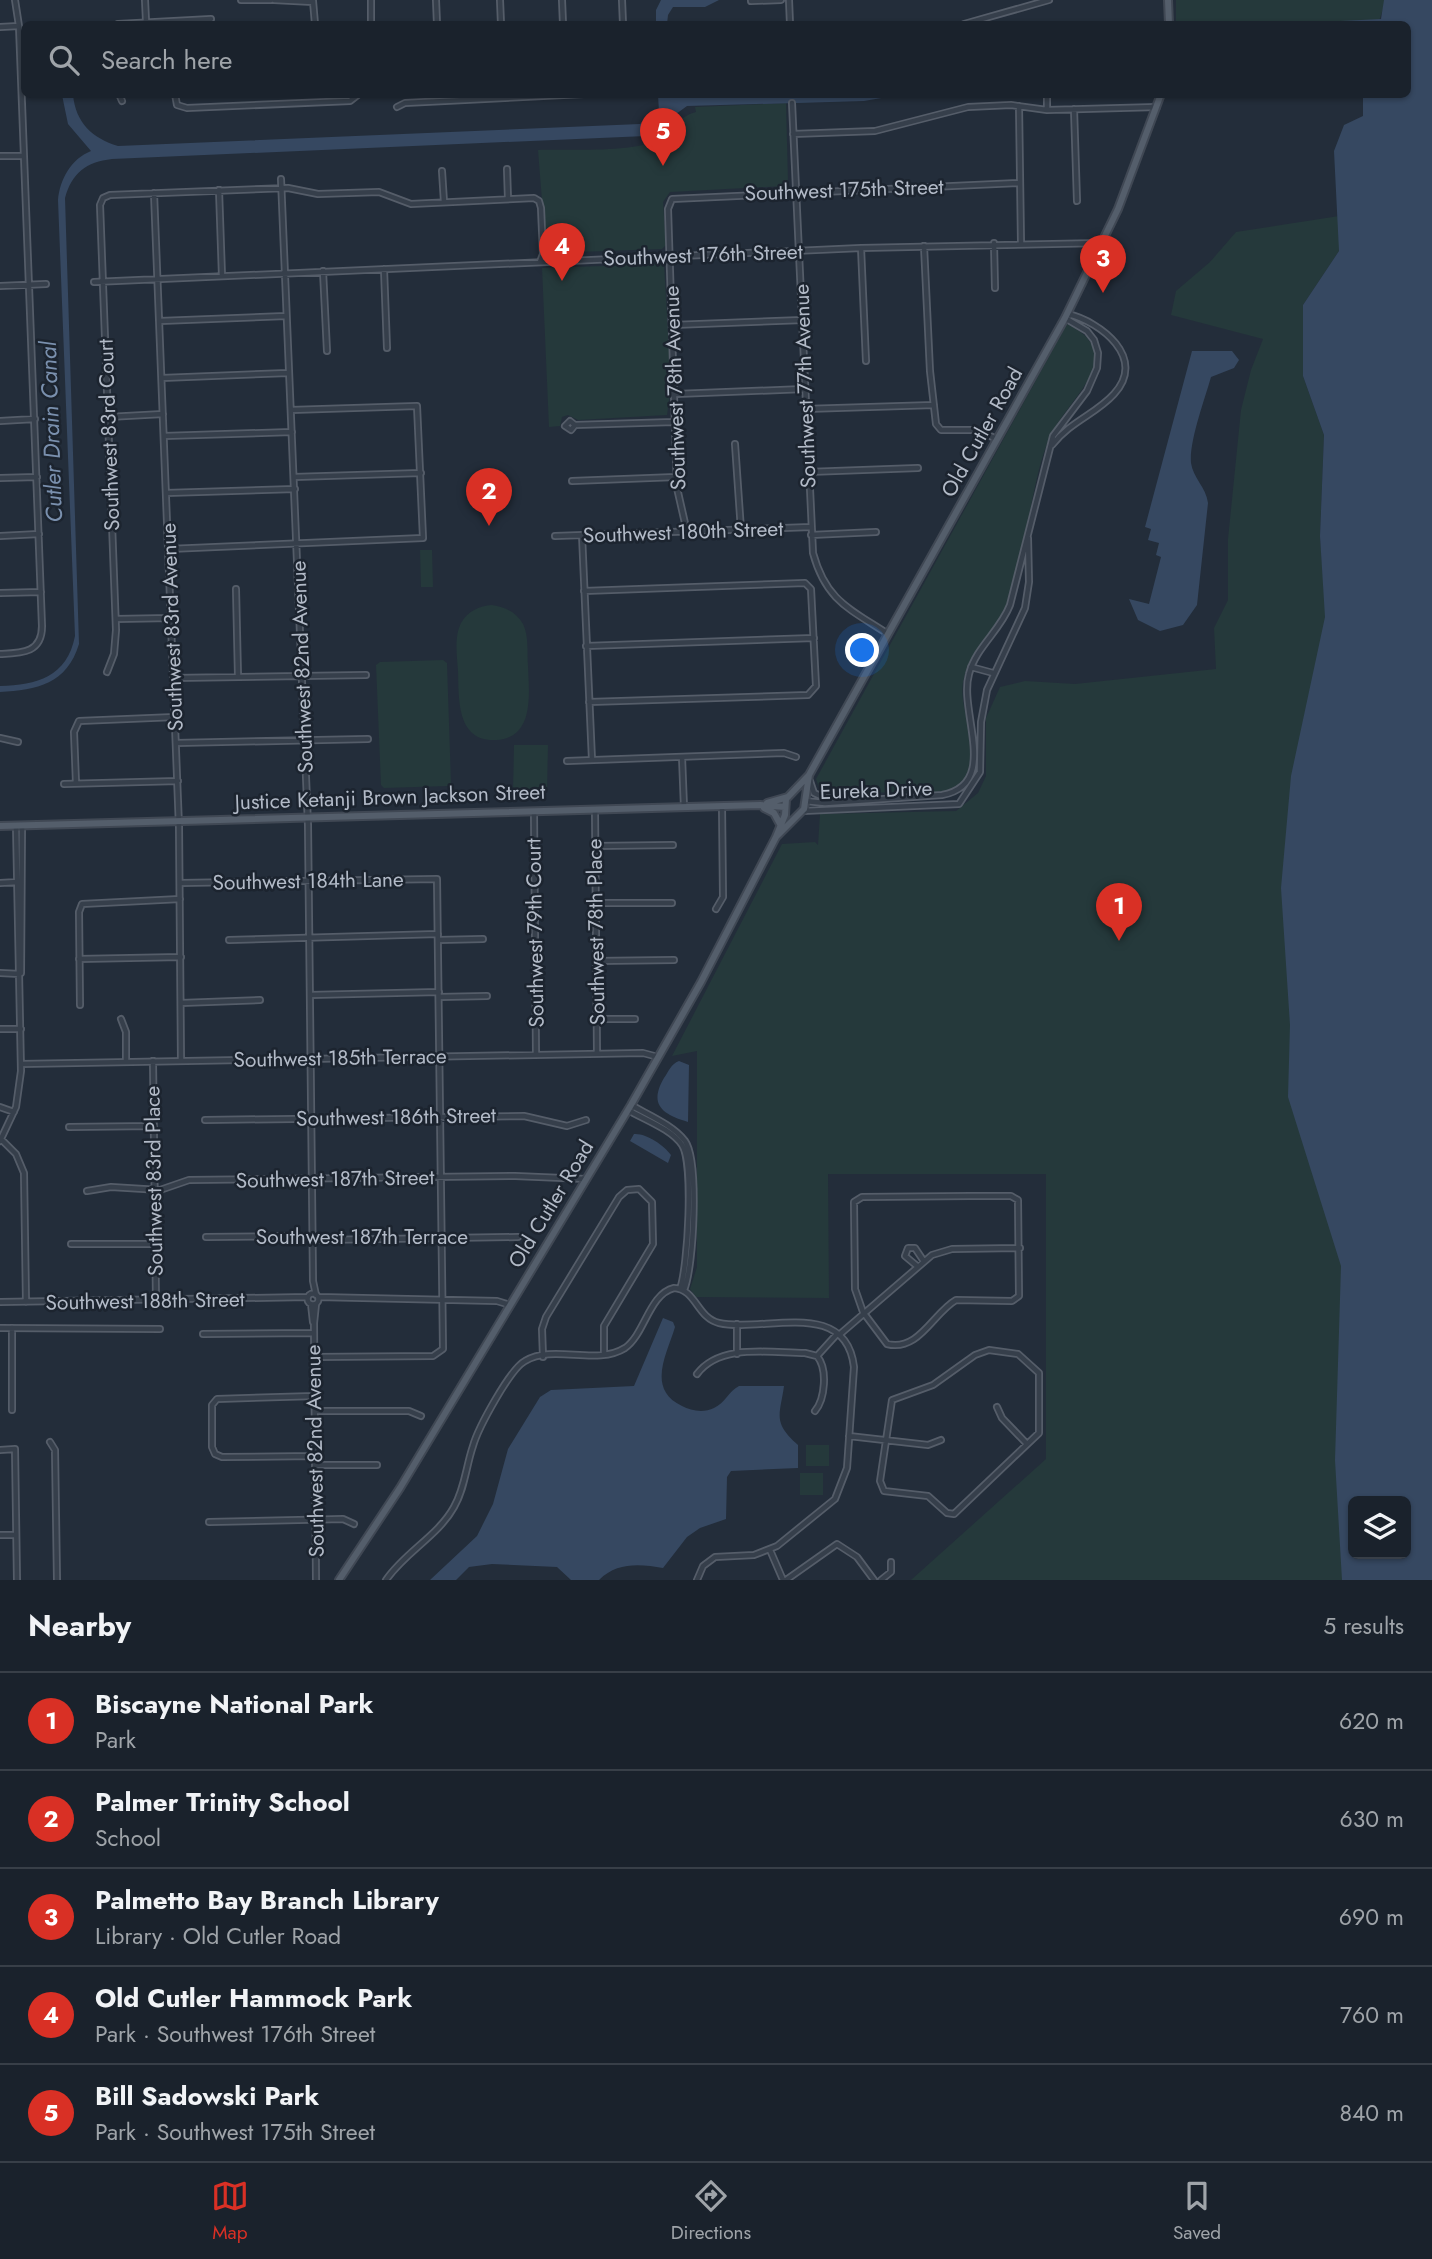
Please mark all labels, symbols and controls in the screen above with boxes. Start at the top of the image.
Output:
search box [21,21,1411,98]
icon: search [45,41,83,79]
text: Search here [101,41,233,79]
pin: 5 [640,108,686,166]
street label: Southwest 175th Street [744,172,944,208]
pin: 4 [539,223,585,281]
pin: 3 [1080,235,1126,293]
street label: Southwest 176th Street [603,237,803,273]
street label: Southwest 77th Avenue [786,283,824,489]
street label: Southwest 78th Avenue [656,285,694,491]
street label: Southwest 83rd Court [91,338,127,532]
water label: Cutler Drain Canal [31,340,71,523]
street label: Old Cutler Road [934,361,1030,503]
pin: 2 [466,468,512,526]
street label: Southwest 180th Street [582,514,784,550]
street label: Southwest 83rd Avenue [153,522,191,732]
street label: Southwest 82nd Avenue [283,560,321,774]
your location [845,633,879,667]
street label: Eureka Drive [819,773,933,807]
street label: Justice Ketanji Brown Jackson Street [231,777,546,818]
street label: Southwest 79th Court [518,838,552,1028]
street label: Southwest 78th Place [579,838,613,1026]
street label: Southwest 184th Lane [212,864,404,898]
pin: 1 [1096,883,1142,941]
street label: Southwest 185th Terrace [233,1041,447,1075]
street label: Southwest 83rd Place [137,1085,171,1276]
street label: Southwest 186th Street [296,1100,496,1134]
street label: Old Cutler Road [501,1134,601,1274]
street label: Southwest 187th Street [235,1162,435,1196]
street label: Southwest 187th Terrace [256,1222,468,1252]
street label: Southwest 188th Street [45,1284,245,1318]
street label: Southwest 82nd Avenue [298,1344,332,1558]
map controls [1348,1496,1411,1559]
button: layers [1348,1496,1411,1559]
text: Nearby [28,1604,131,1647]
text: 5 results [1323,1609,1404,1643]
text: Biscayne National Park [95,1685,374,1723]
text: 1 [45,1704,57,1738]
text: 620 m [1339,1704,1404,1738]
text: Park [95,1723,136,1757]
text: Palmer Trinity School [95,1783,350,1821]
text: 2 [43,1802,59,1836]
text: 630 m [1340,1802,1404,1836]
text: School [95,1821,161,1855]
text: Palmetto Bay Branch Library [95,1881,439,1919]
text: 3 [44,1900,58,1934]
text: 690 m [1339,1900,1404,1934]
text: Library · Old Cutler Road [95,1919,341,1953]
text: Old Cutler Hammock Park [95,1979,412,2017]
text: 4 [43,1998,59,2032]
text: 760 m [1340,1998,1404,2032]
text: Park · Southwest 176th Street [95,2017,375,2051]
text: Bill Sadowski Park [95,2077,319,2115]
text: 5 [44,2096,58,2130]
text: 840 m [1339,2096,1404,2130]
text: Park · Southwest 175th Street [95,2115,375,2149]
tab: Map [211,2177,249,2246]
tab: Directions [671,2177,751,2246]
tab: Saved [1173,2177,1221,2246]

